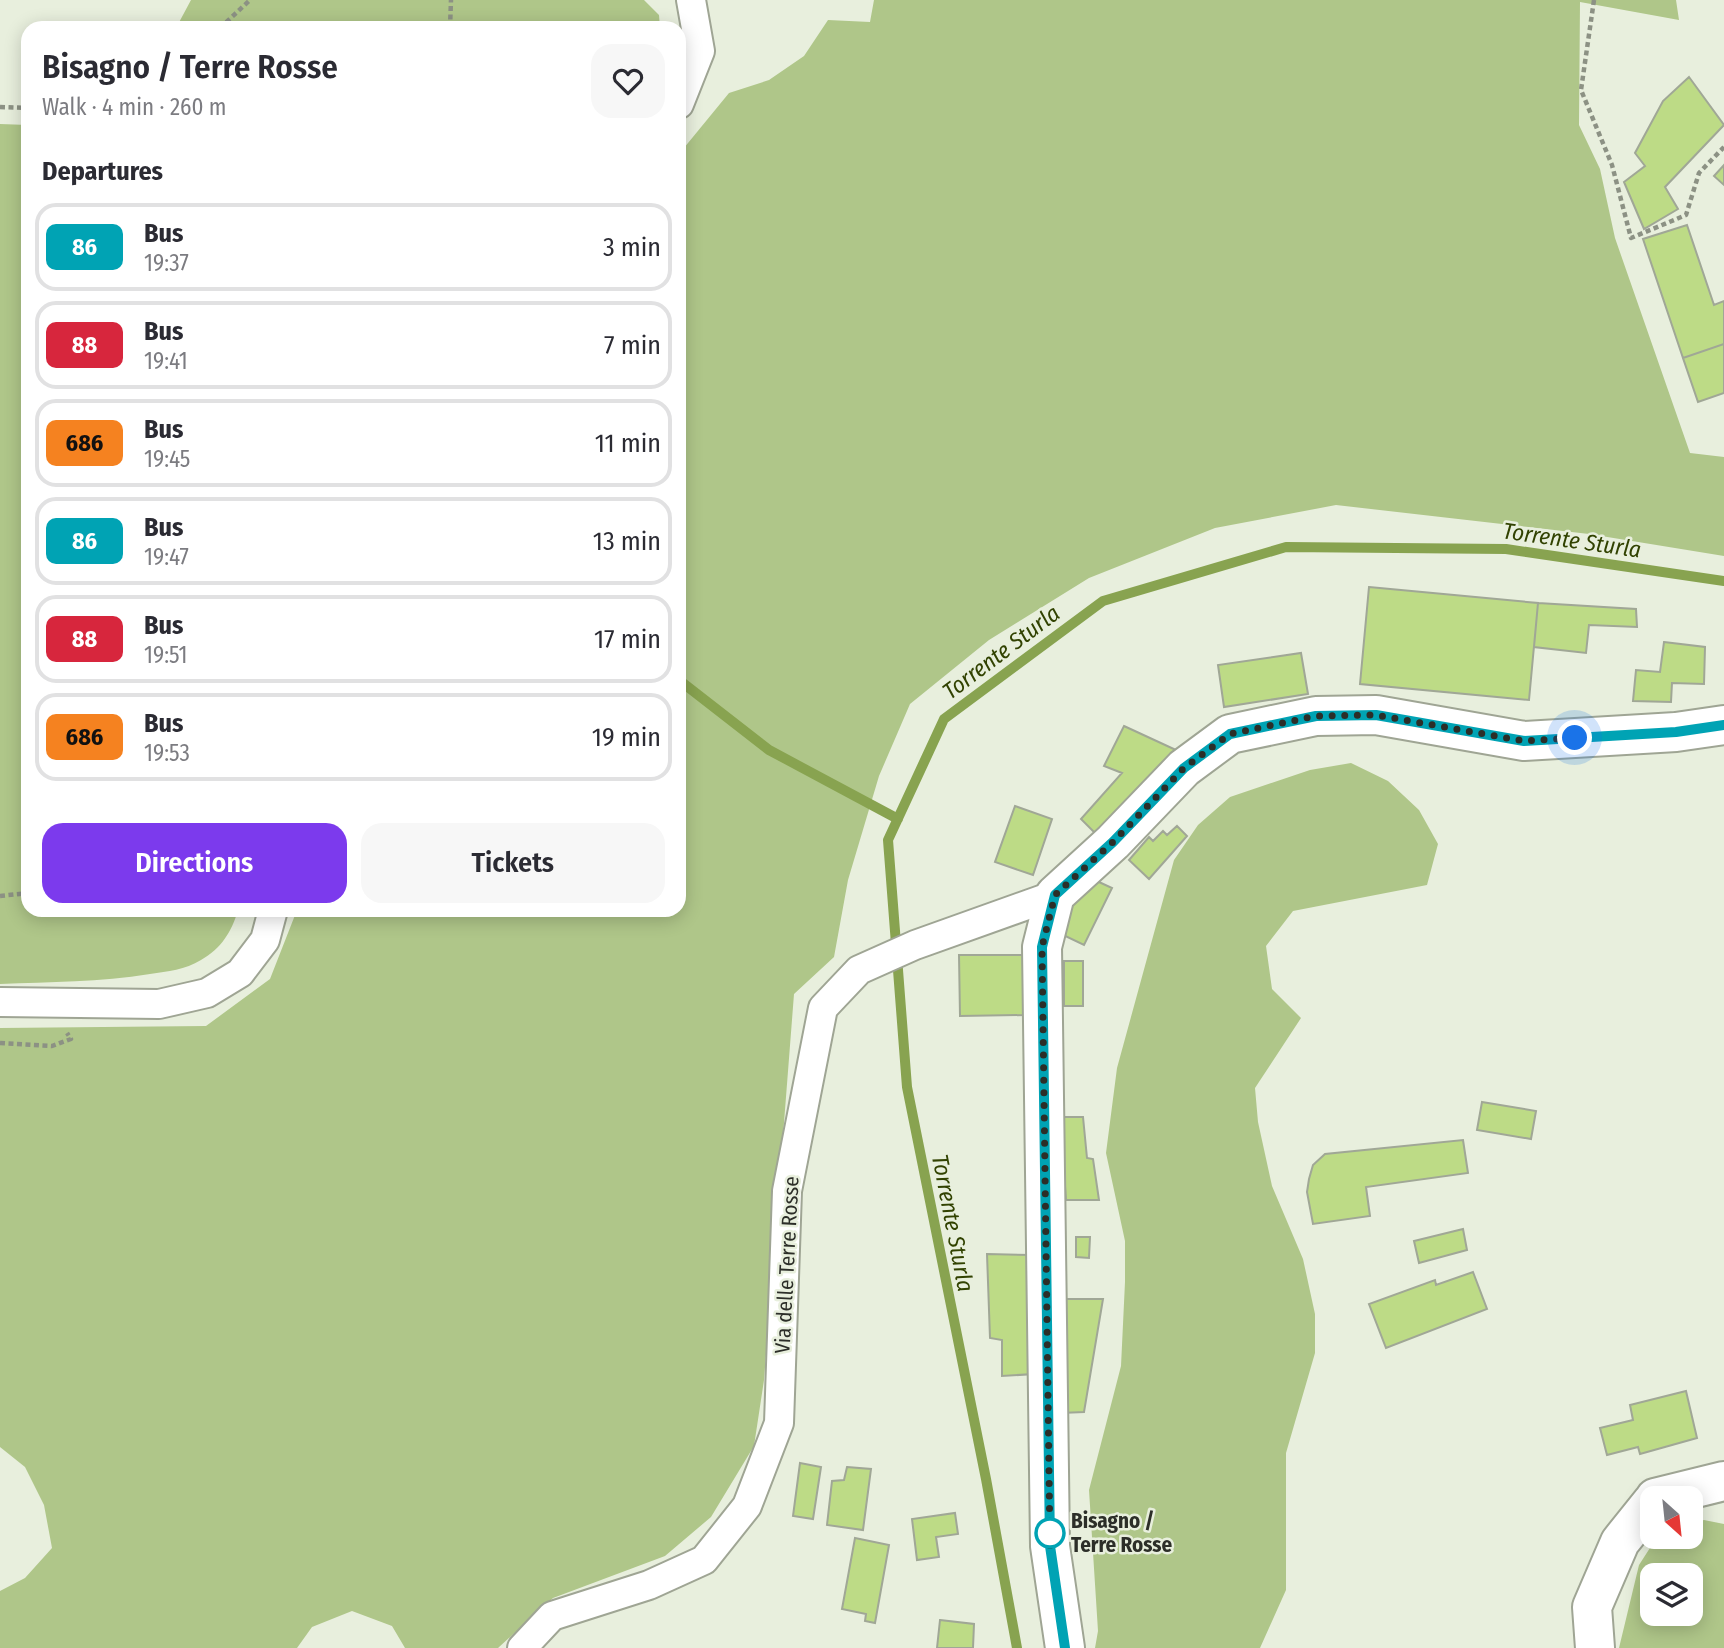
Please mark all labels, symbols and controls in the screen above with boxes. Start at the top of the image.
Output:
button: heart [591,44,665,118]
text: Bisagno / Terre Rosse [42,47,338,87]
text: Walk · 4 min · 260 m [42,93,227,121]
text: Departures [42,156,163,187]
text: Bus [144,218,183,249]
text: 3 min [603,232,661,263]
text: 86 [72,233,97,261]
text: 19:37 [144,249,189,277]
text: Bus [144,316,183,347]
text: 7 min [604,330,661,361]
text: 88 [72,331,97,359]
text: 19:41 [144,347,188,375]
text: Bus [144,414,183,445]
text: 11 min [595,428,661,459]
text: 686 [66,429,103,457]
text: 19:45 [144,445,190,473]
text: Bus [144,512,183,543]
water label: Torrente Sturla [1501,516,1643,564]
text: 13 min [593,526,661,557]
text: 86 [72,527,97,555]
text: 19:47 [144,543,189,571]
water label: Torrente Sturla [937,599,1065,705]
text: Bus [144,610,183,641]
text: 17 min [594,624,661,655]
text: 88 [72,625,97,653]
text: 19:51 [144,641,188,669]
text: Bus [144,708,183,739]
your location [1557,720,1592,755]
text: 19 min [592,722,661,753]
text: 686 [66,723,103,751]
text: 19:53 [144,739,190,767]
button: Directions [42,823,347,903]
button: Tickets [361,823,665,903]
water label: Torrente Sturla [926,1152,980,1294]
street label: Via delle Terre Rosse [769,1176,805,1354]
north arrow [1640,1486,1703,1549]
map controls [1640,1486,1703,1626]
place label: Bisagno / Terre Rosse [1071,1508,1173,1558]
marker: Bisagno / Terre Rosse [1035,1518,1065,1548]
button: layers [1640,1563,1703,1626]

